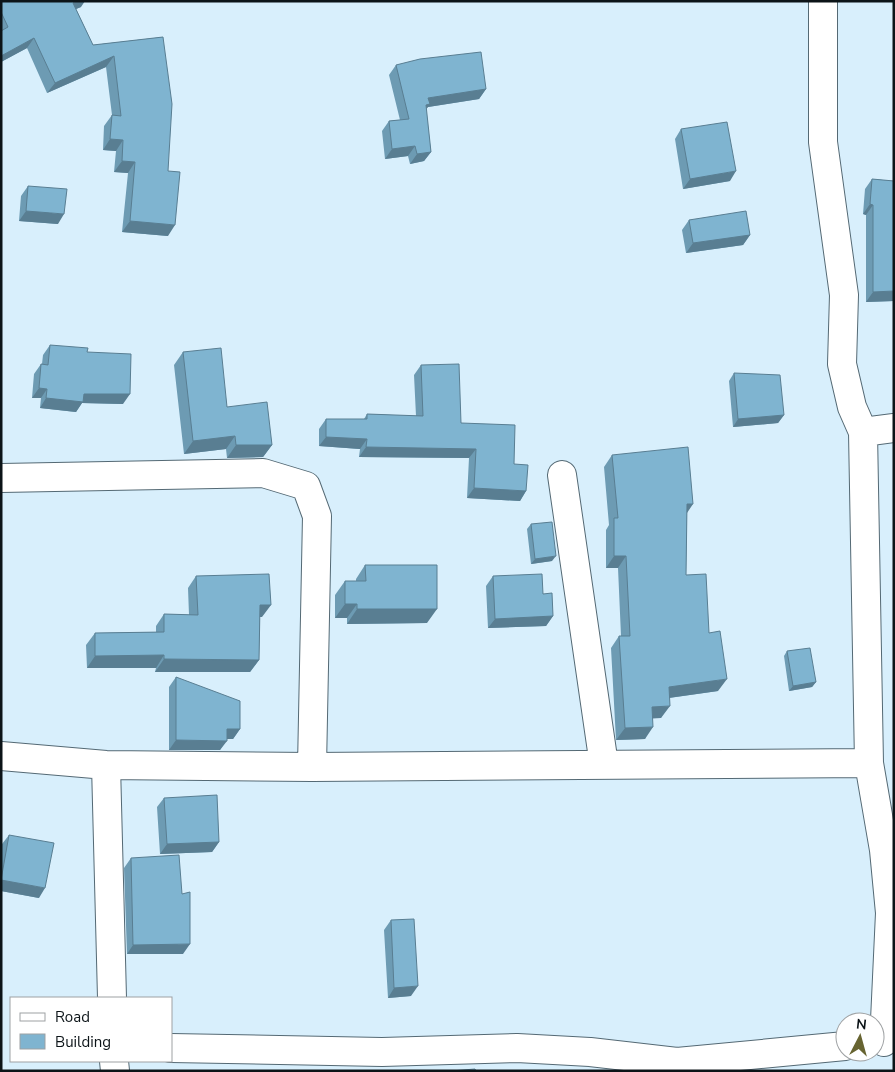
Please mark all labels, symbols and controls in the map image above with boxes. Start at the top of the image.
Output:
legend [10,997,172,1062]
text: Road [55,1007,90,1027]
north arrow [835,1012,885,1062]
text: N [855,1015,868,1035]
text: Building [55,1032,111,1052]

